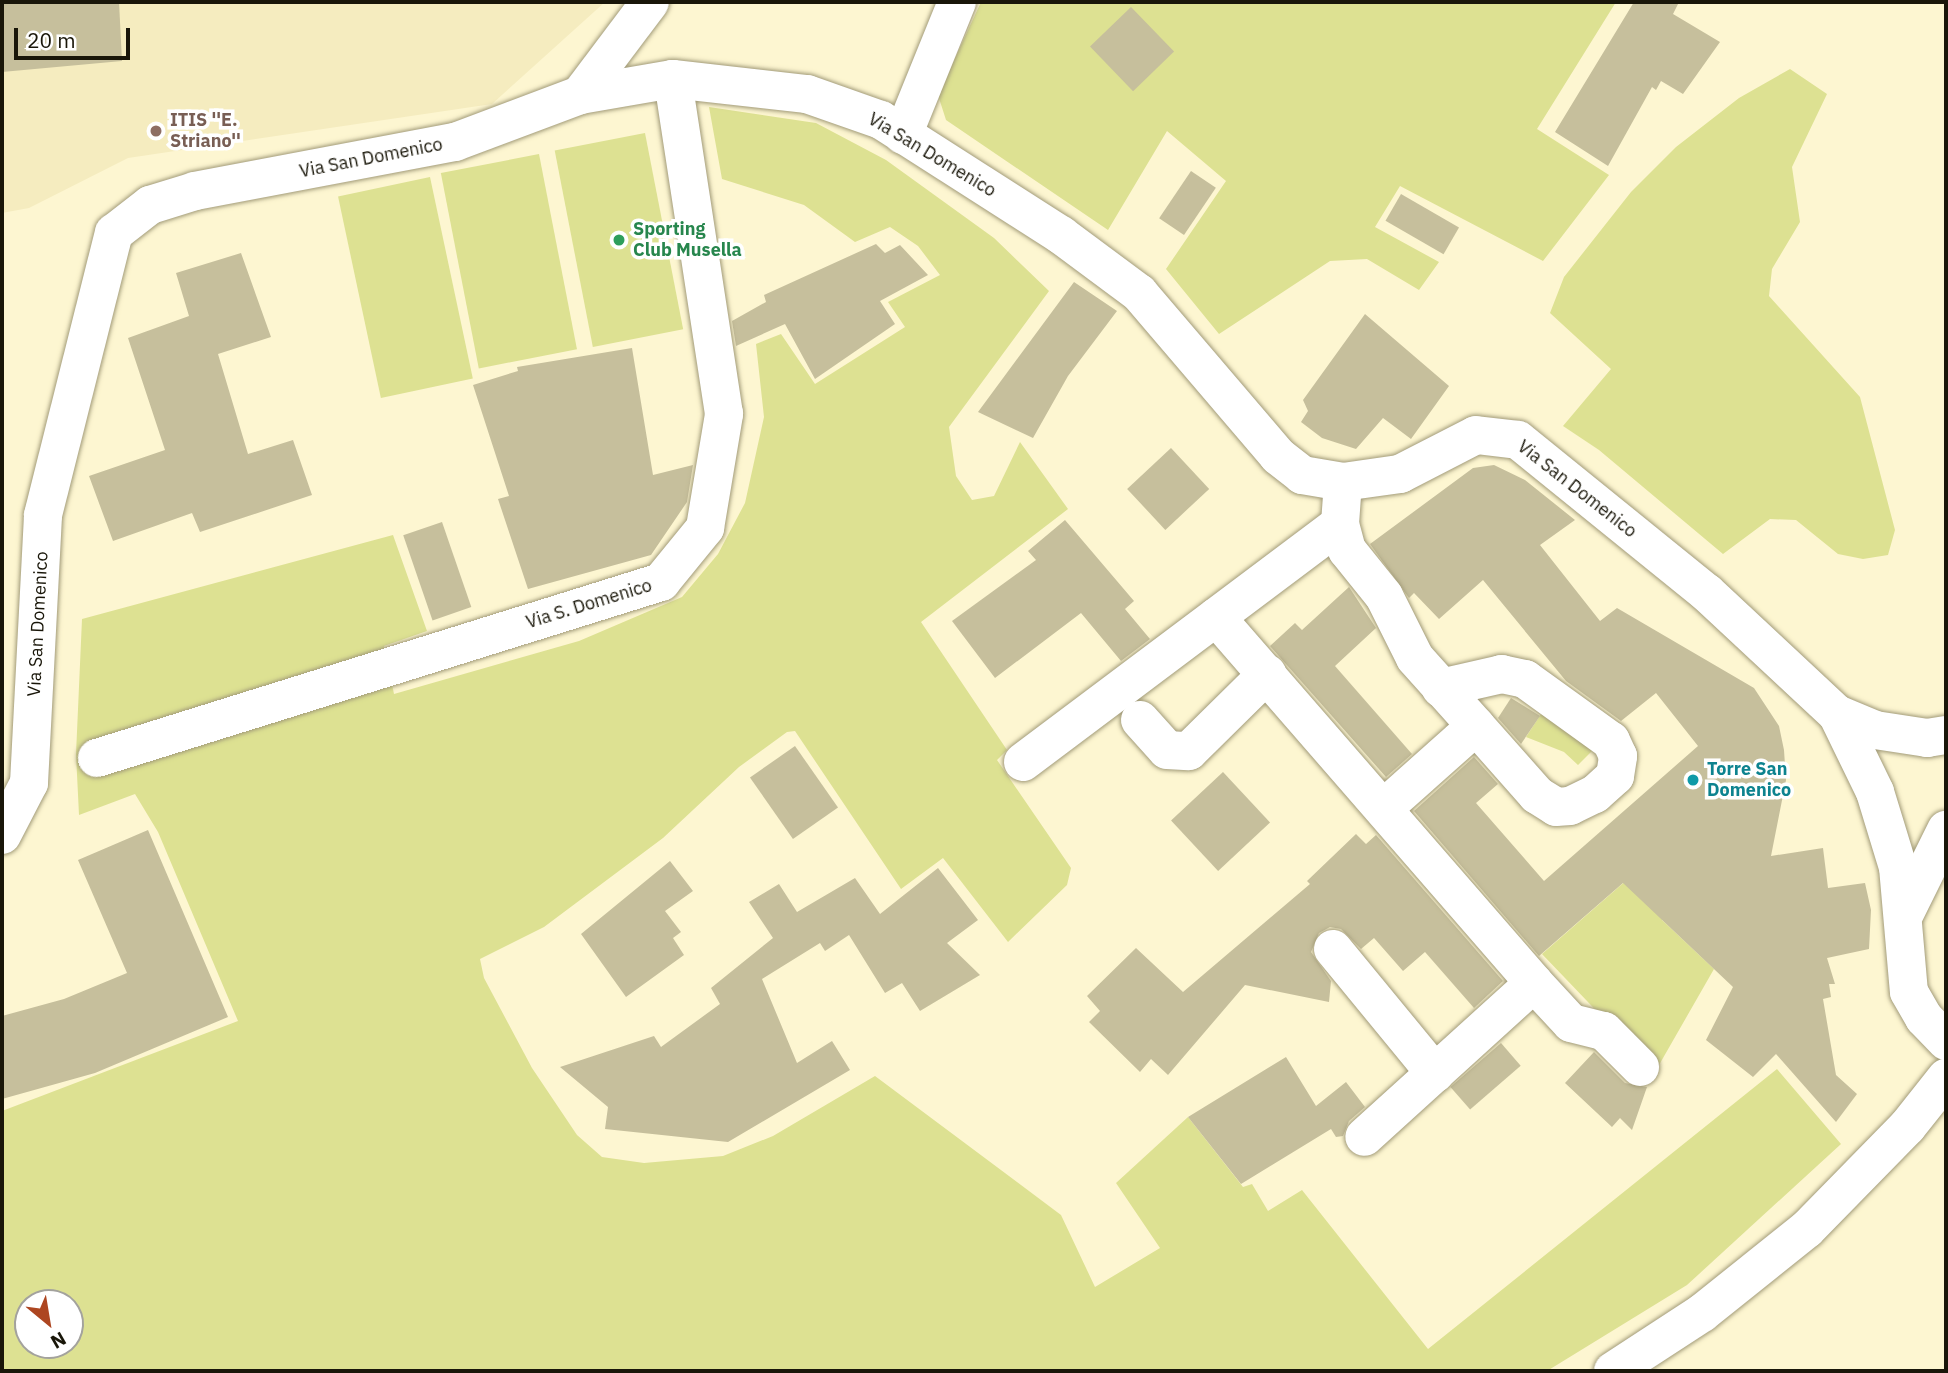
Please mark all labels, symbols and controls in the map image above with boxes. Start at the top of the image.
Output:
scale bar [18,14,133,58]
text: 20 m [27,26,76,54]
street label: Via San Domenico [864,108,1000,202]
place label: ITIS ''E. Striano'' [170,110,241,152]
marker: ITIS ''E. Striano'' [148,123,164,139]
street label: Via San Domenico [298,134,444,182]
place label: Sporting Club Musella [633,219,742,262]
marker: Sporting Club Musella [611,232,627,248]
street label: Via San Domenico [1513,436,1641,542]
street label: Via San Domenico [23,551,53,697]
street label: Via S. Domenico [523,575,655,633]
place label: Torre San Domenico [1707,759,1791,802]
marker: Torre San Domenico [1685,772,1701,788]
north arrow [14,1289,84,1359]
text: N [47,1327,70,1354]

